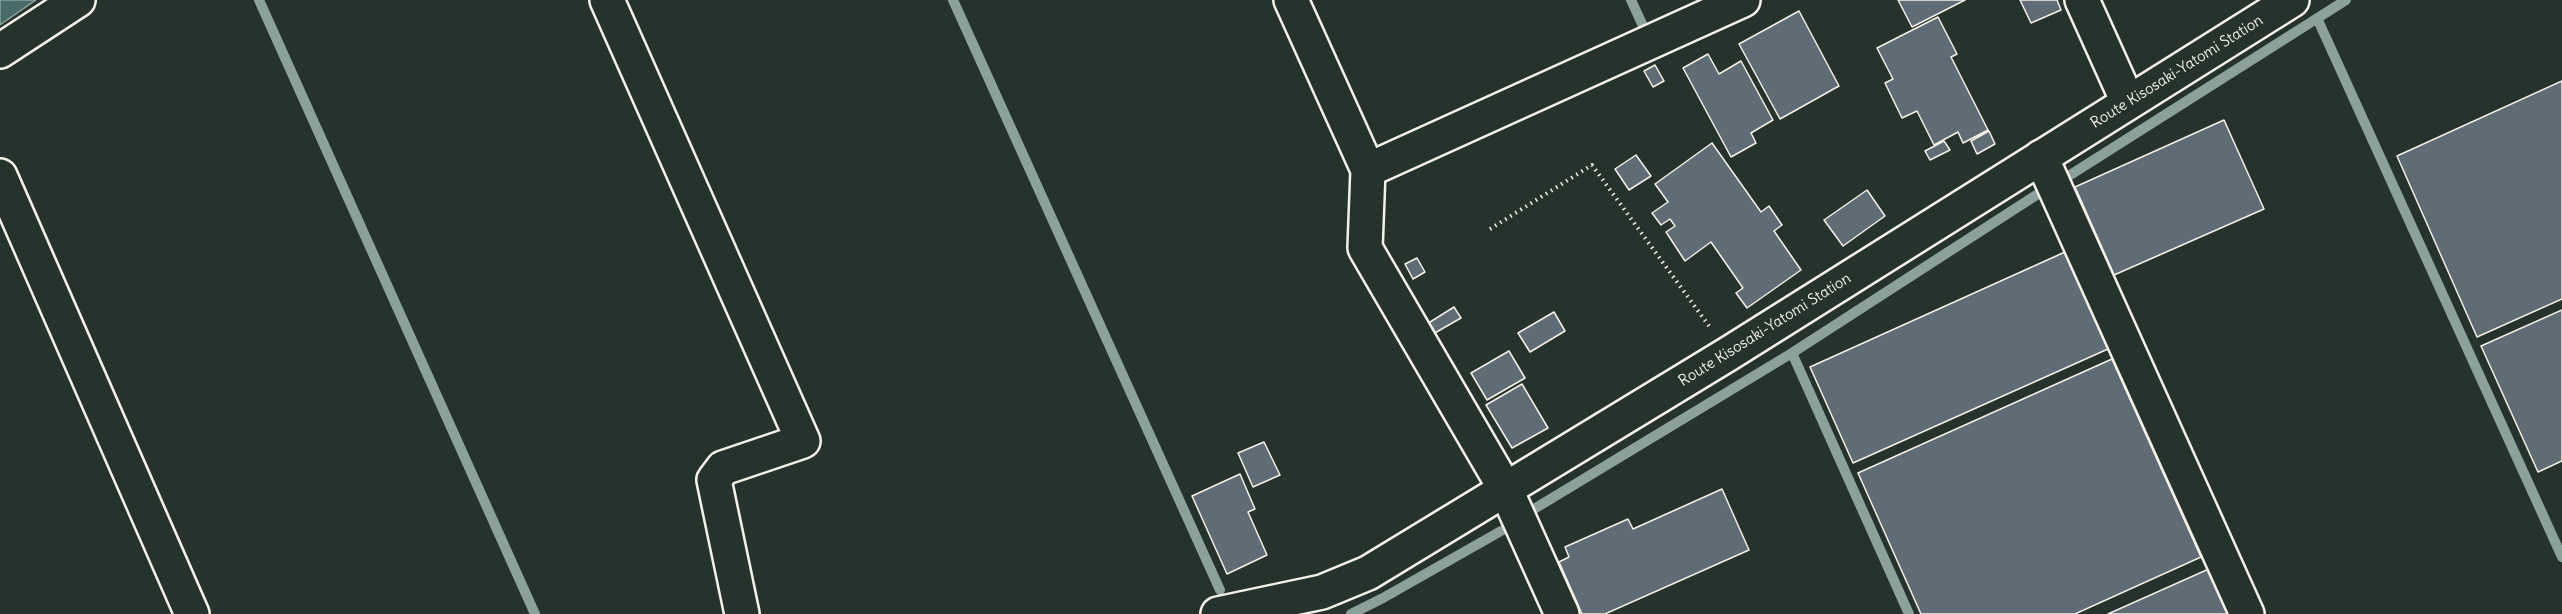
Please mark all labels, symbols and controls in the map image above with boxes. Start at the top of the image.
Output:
street label: Route Kisosaki-Yatomi Station [2088,11,2266,133]
street label: Route Kisosaki-Yatomi Station [1676,269,1854,391]

